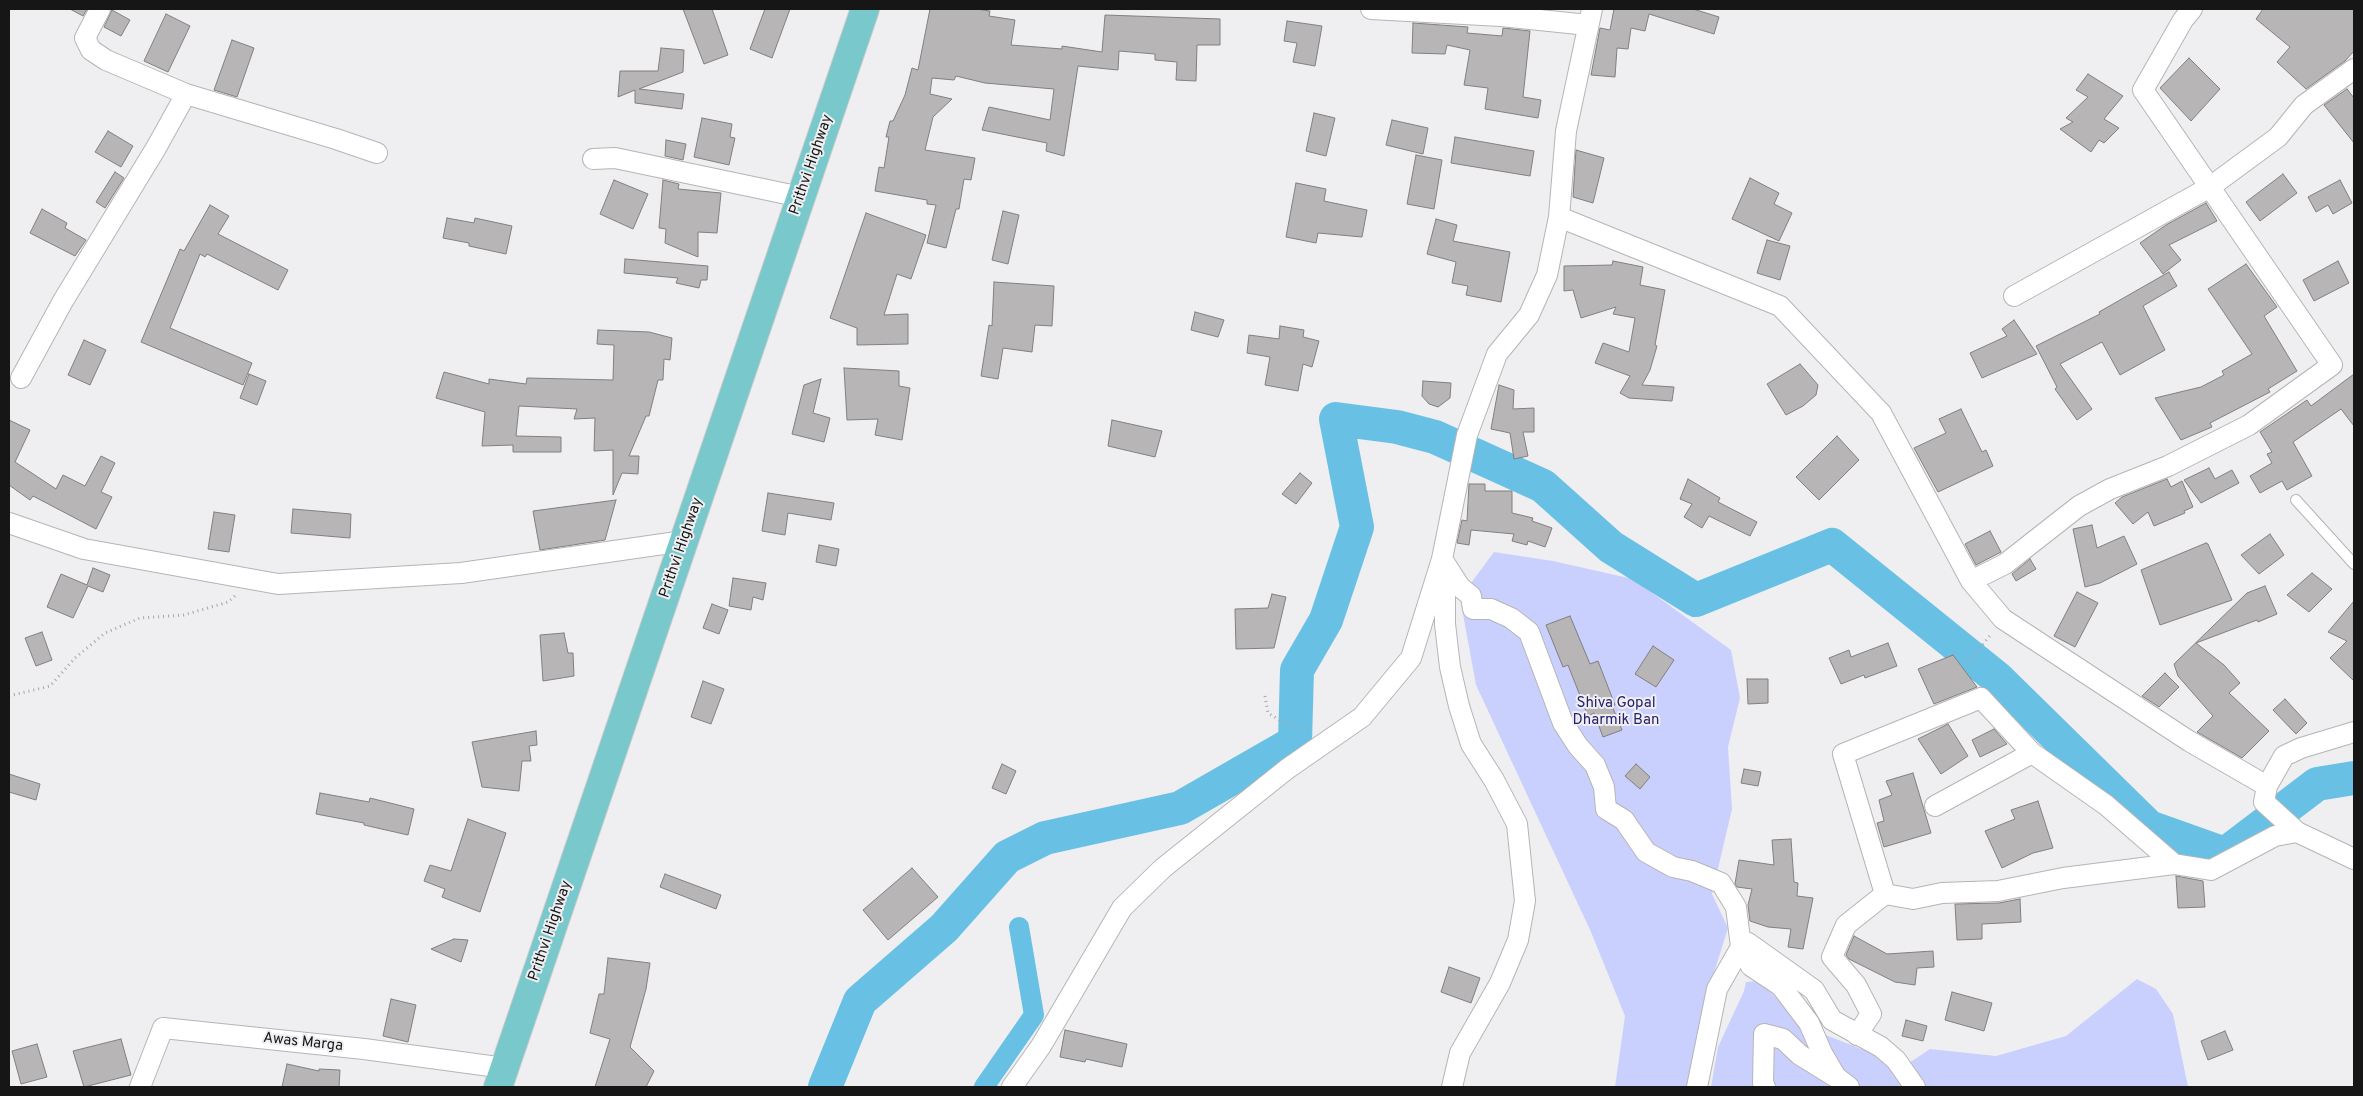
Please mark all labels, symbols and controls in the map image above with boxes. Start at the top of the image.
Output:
street label: Prithvi Highway [786,112,838,218]
street label: Prithvi Highway [656,495,708,601]
park label: Shiva Gopal Dharmik Ban [1572,695,1660,730]
street label: Prithvi Highway [525,878,577,984]
street label: Awas Marga [262,1030,344,1056]

